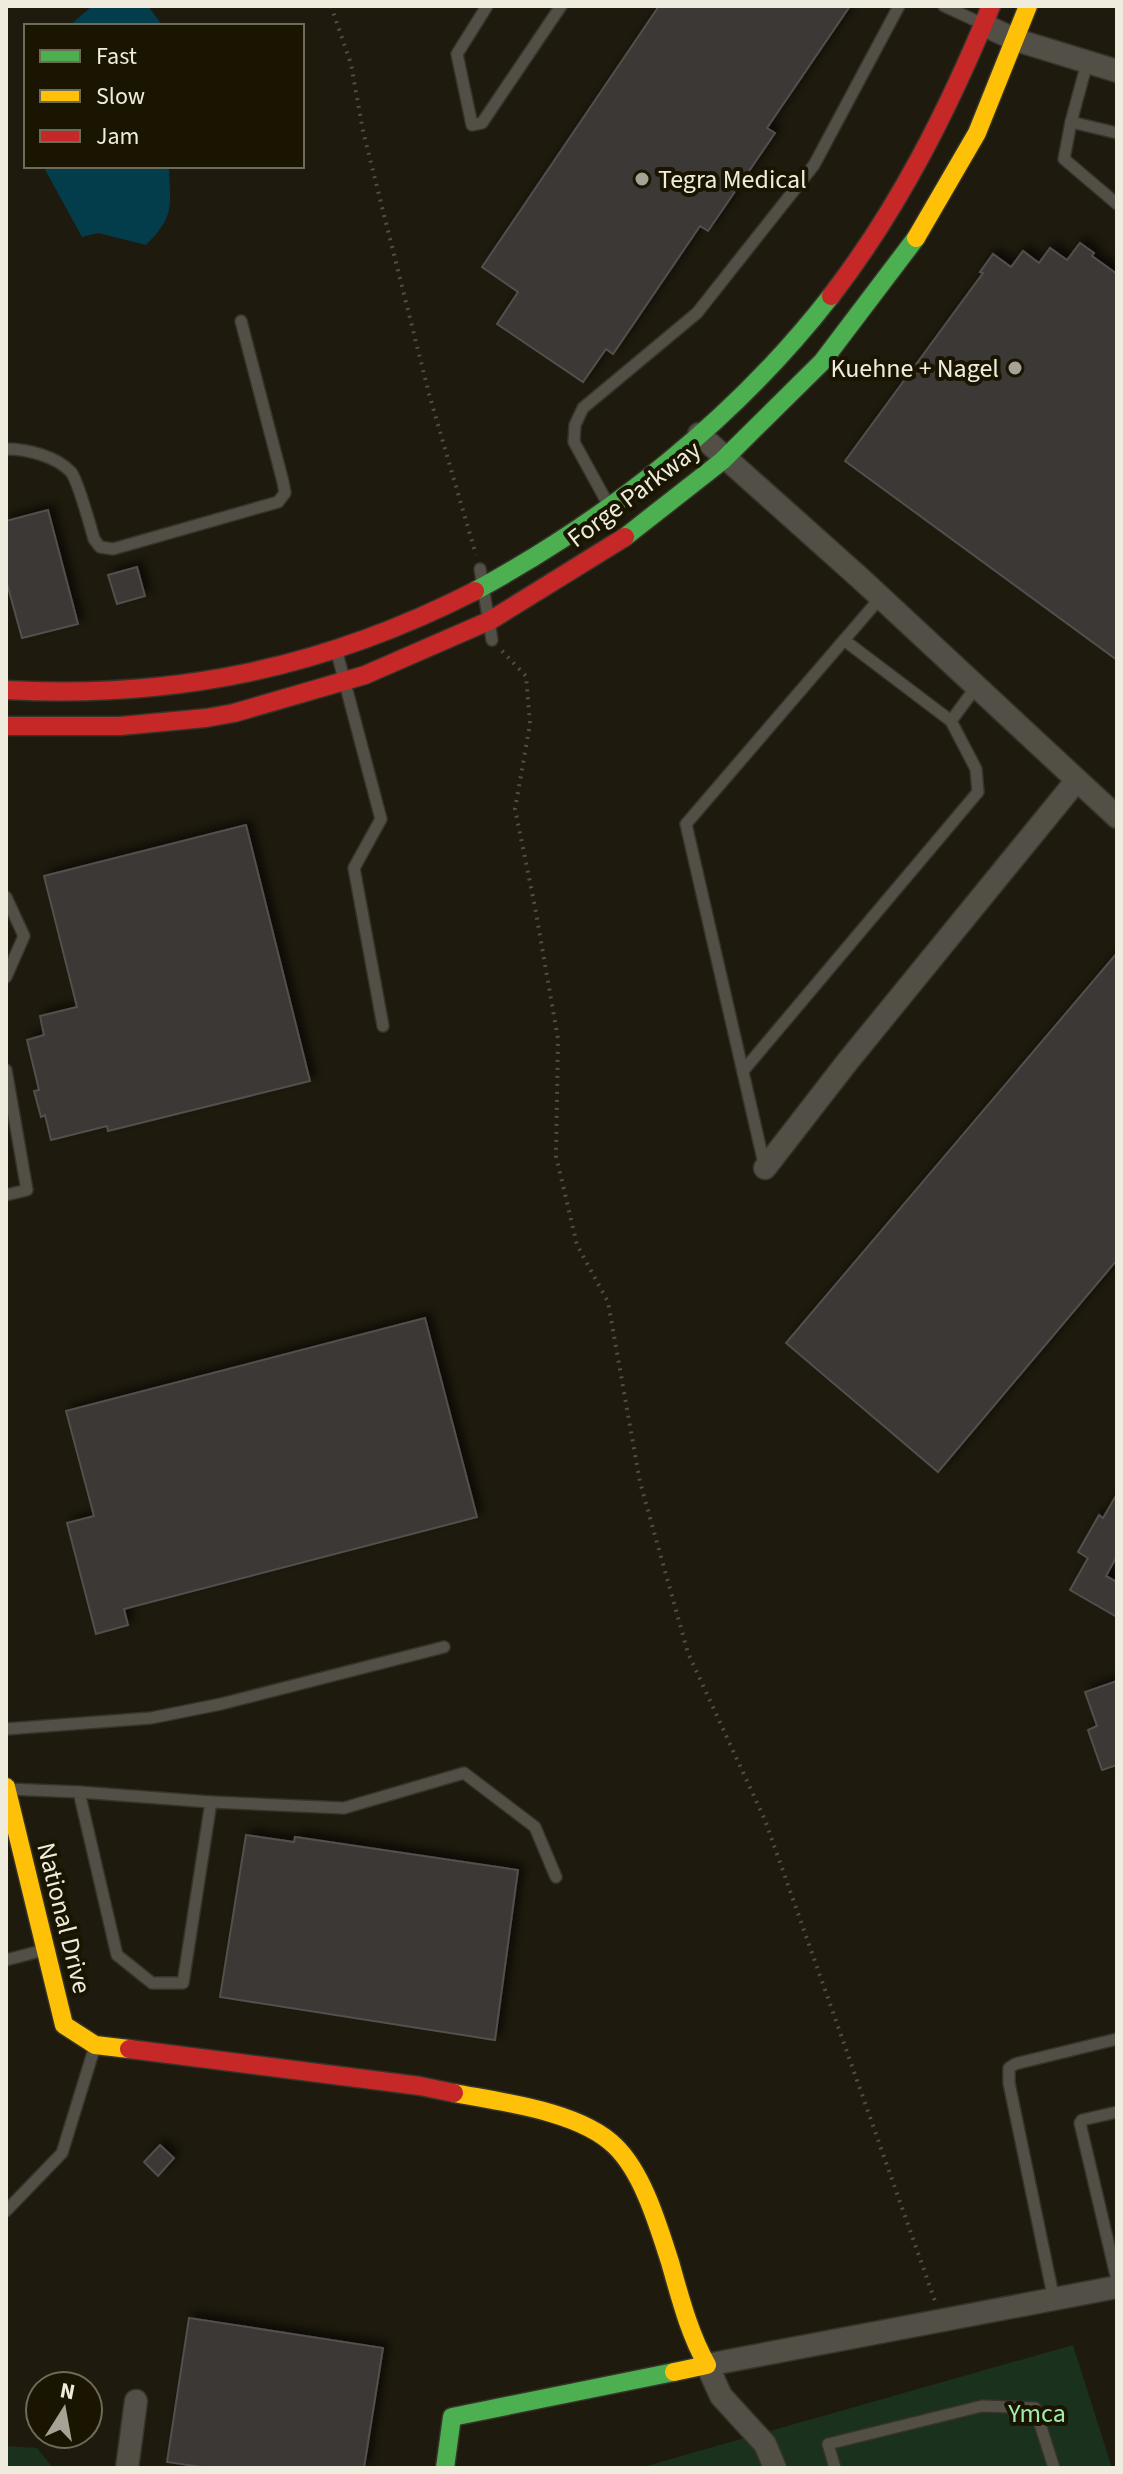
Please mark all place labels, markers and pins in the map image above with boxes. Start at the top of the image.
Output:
place label: Tegra Medical [658,161,807,198]
marker: Tegra Medical [633,170,651,188]
place label: Kuehne + Nagel [830,350,999,387]
marker: Kuehne + Nagel [1006,359,1024,377]

